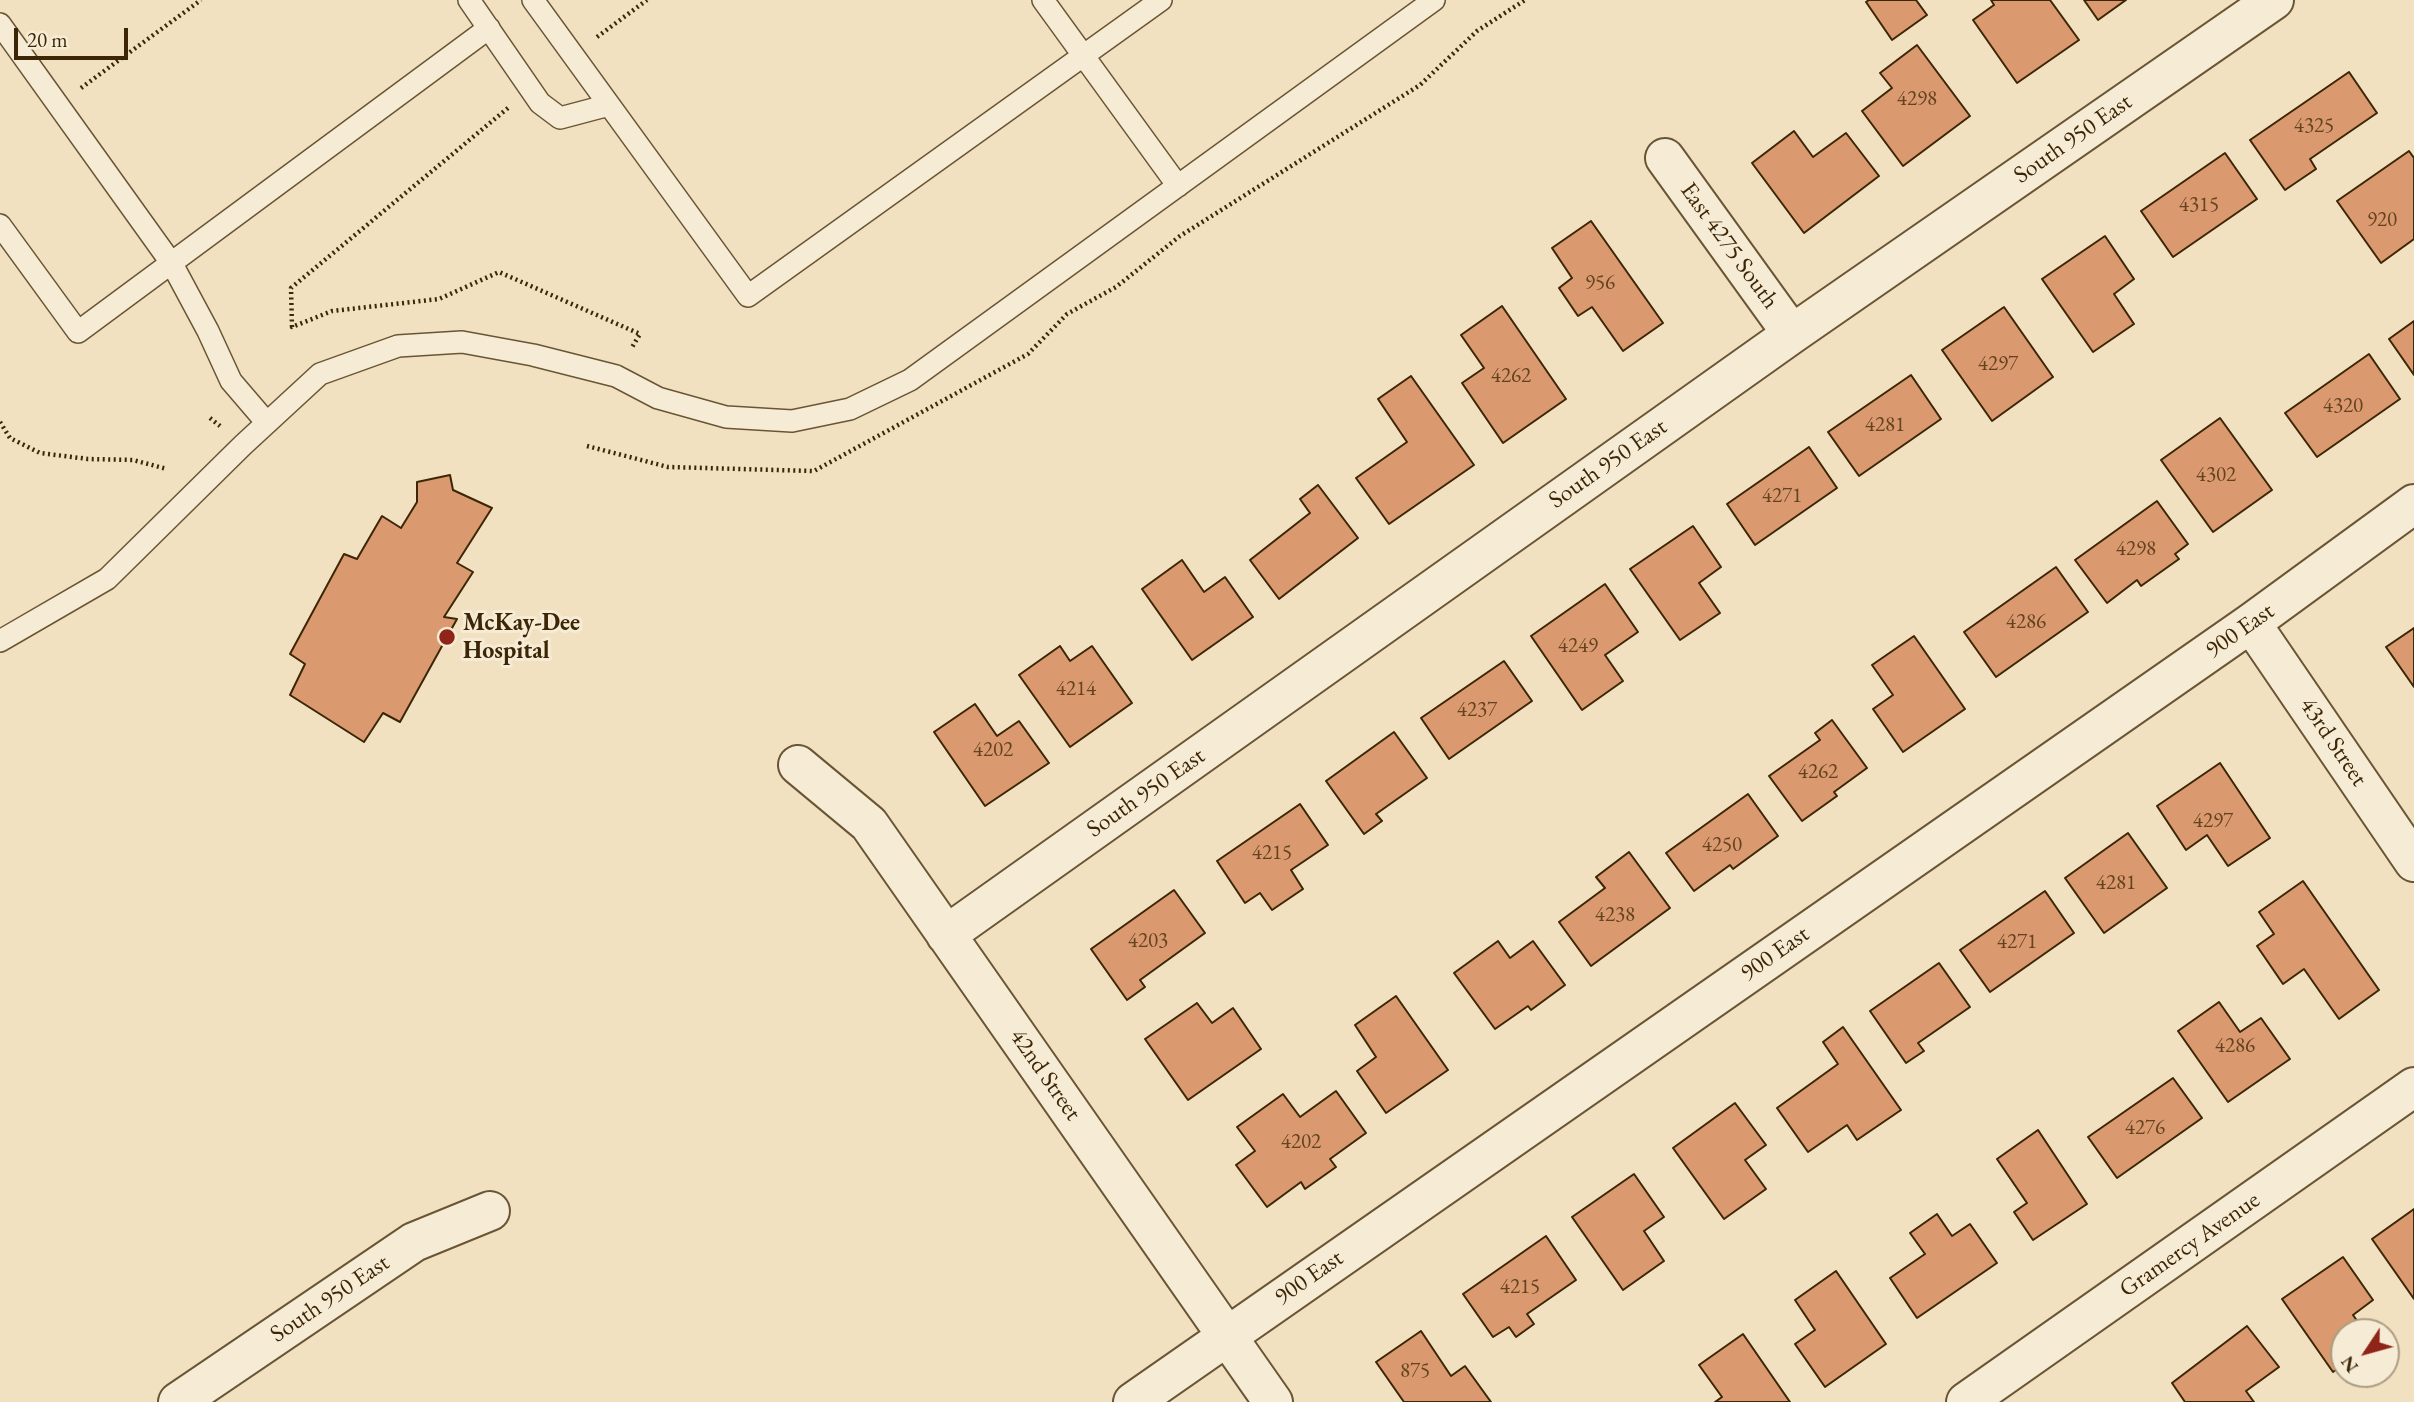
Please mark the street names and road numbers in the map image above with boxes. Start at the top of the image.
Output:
street label: South 950 East [2008,88,2138,190]
street label: East 4275 South [1674,177,1784,315]
street label: South 950 East [1543,413,1673,515]
street label: 900 East [2200,597,2280,665]
street label: 43rd Street [2293,692,2373,792]
street label: South 950 East [1081,742,1211,844]
street label: 900 East [1735,920,1815,988]
street label: 42nd Street [1003,1024,1087,1126]
street label: Gramercy Avenue [2114,1186,2266,1304]
street label: 900 East [1269,1244,1349,1312]
street label: South 950 East [265,1249,395,1349]

